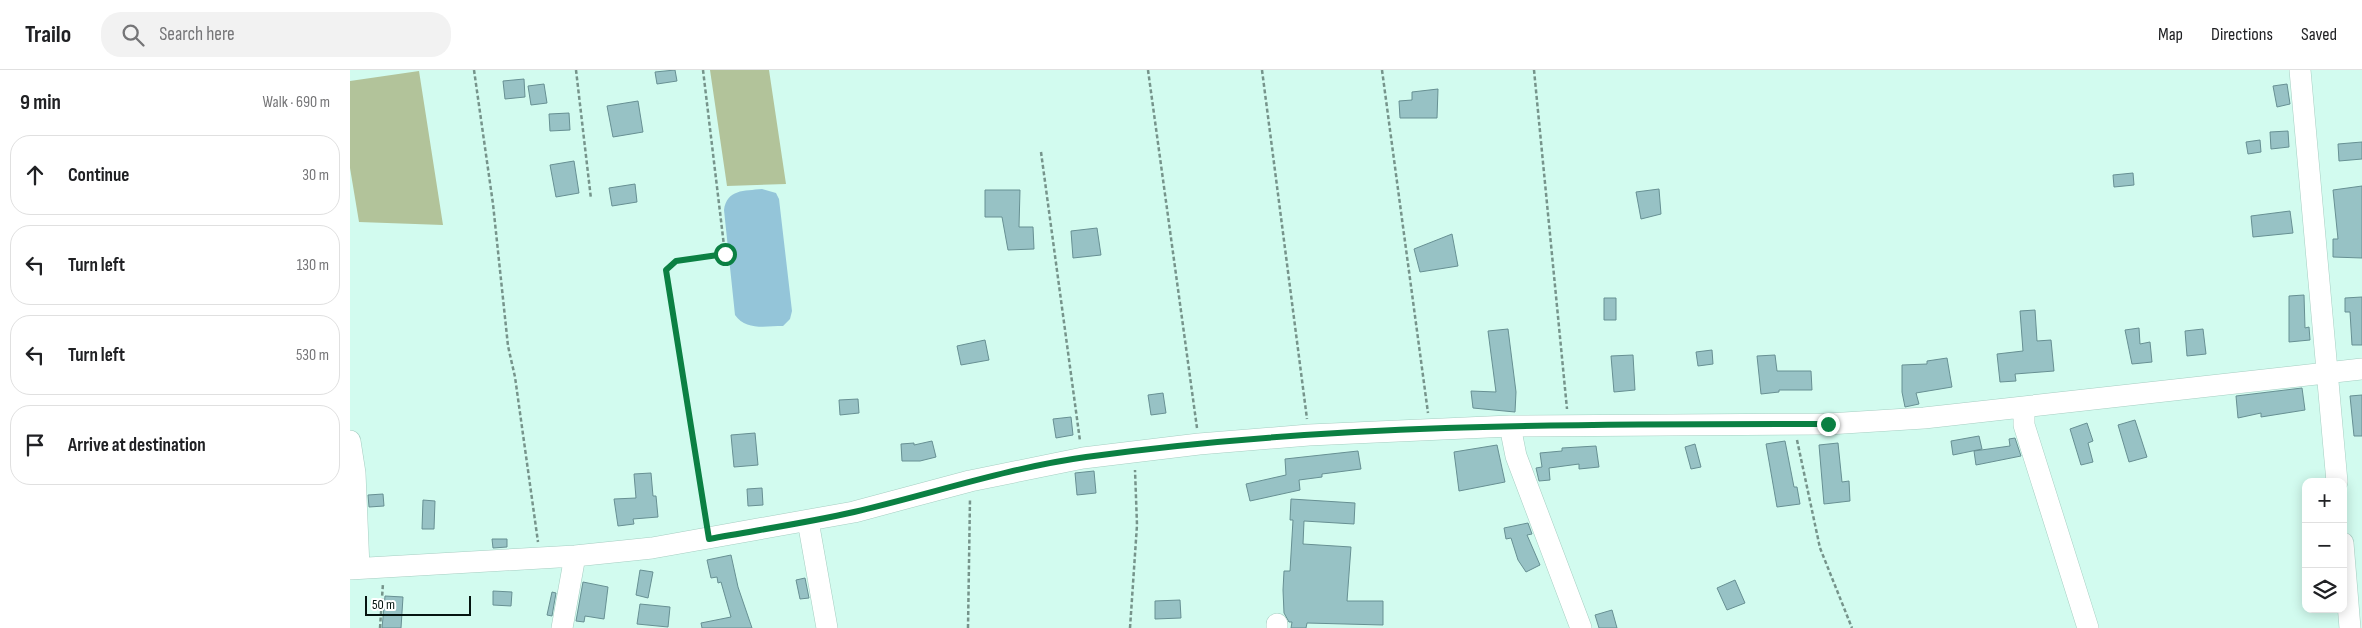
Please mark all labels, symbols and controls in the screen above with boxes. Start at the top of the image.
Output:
search box [101,12,451,57]
text: Trailo [25,20,71,49]
icon: search [119,21,147,49]
text: Search here [159,23,235,46]
text: Map [2158,24,2183,45]
text: Directions [2211,24,2273,45]
text: Saved [2301,24,2337,45]
text: 9 min [20,90,61,115]
text: Walk · 690 m [263,93,330,112]
icon: ahead [21,161,49,189]
text: Continue [68,164,129,187]
text: 30 m [302,166,329,185]
route start [714,243,737,266]
icon: left [21,251,49,279]
text: Turn left [68,254,125,277]
text: 130 m [297,256,329,275]
icon: left [21,341,49,369]
text: Turn left [68,344,125,367]
text: 530 m [296,346,329,365]
route end [1817,413,1840,436]
icon: arrive [21,431,49,459]
text: Arrive at destination [68,434,206,457]
map controls [2302,478,2347,613]
button: + [2302,478,2347,523]
button: − [2302,523,2347,568]
button: layers [2302,568,2347,613]
scale bar [365,593,471,616]
text: 50 m [372,596,395,613]

